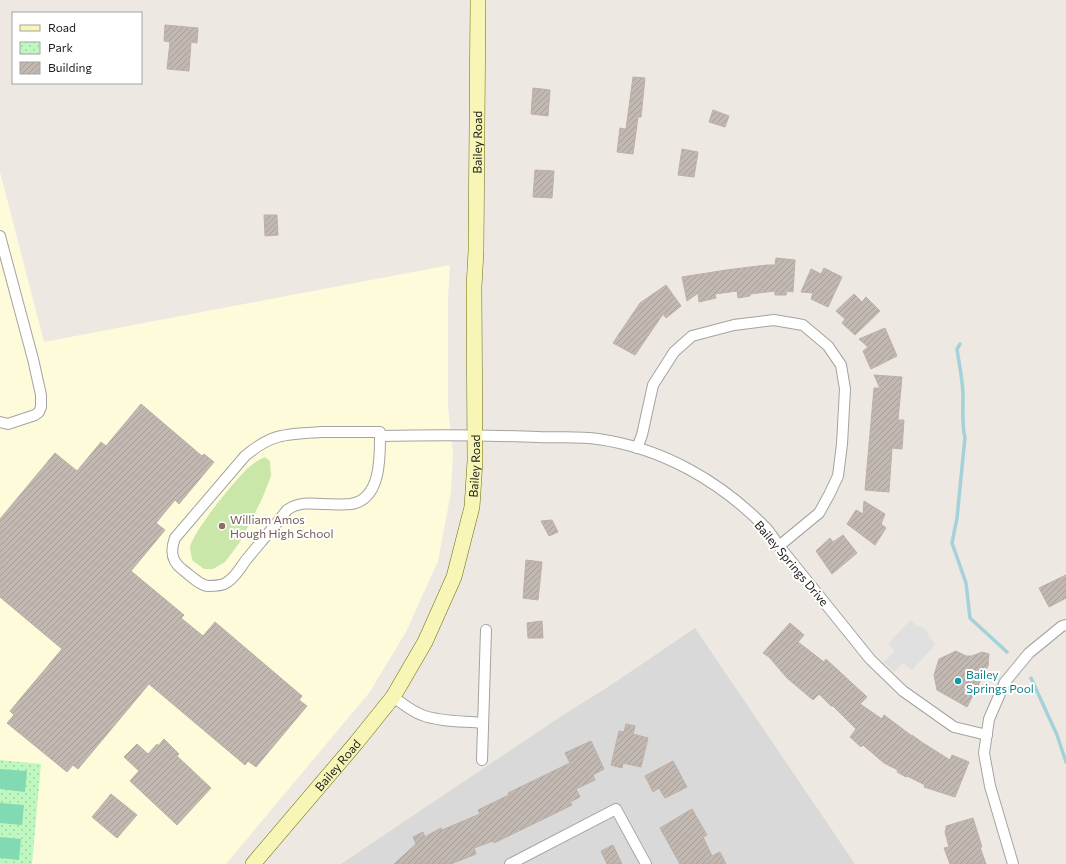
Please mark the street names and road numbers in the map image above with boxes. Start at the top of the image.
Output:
street label: Bailey Road [470,111,484,174]
street label: Bailey Road [466,435,482,498]
street label: Bailey Springs Drive [752,518,832,608]
street label: Bailey Road [312,736,363,794]

